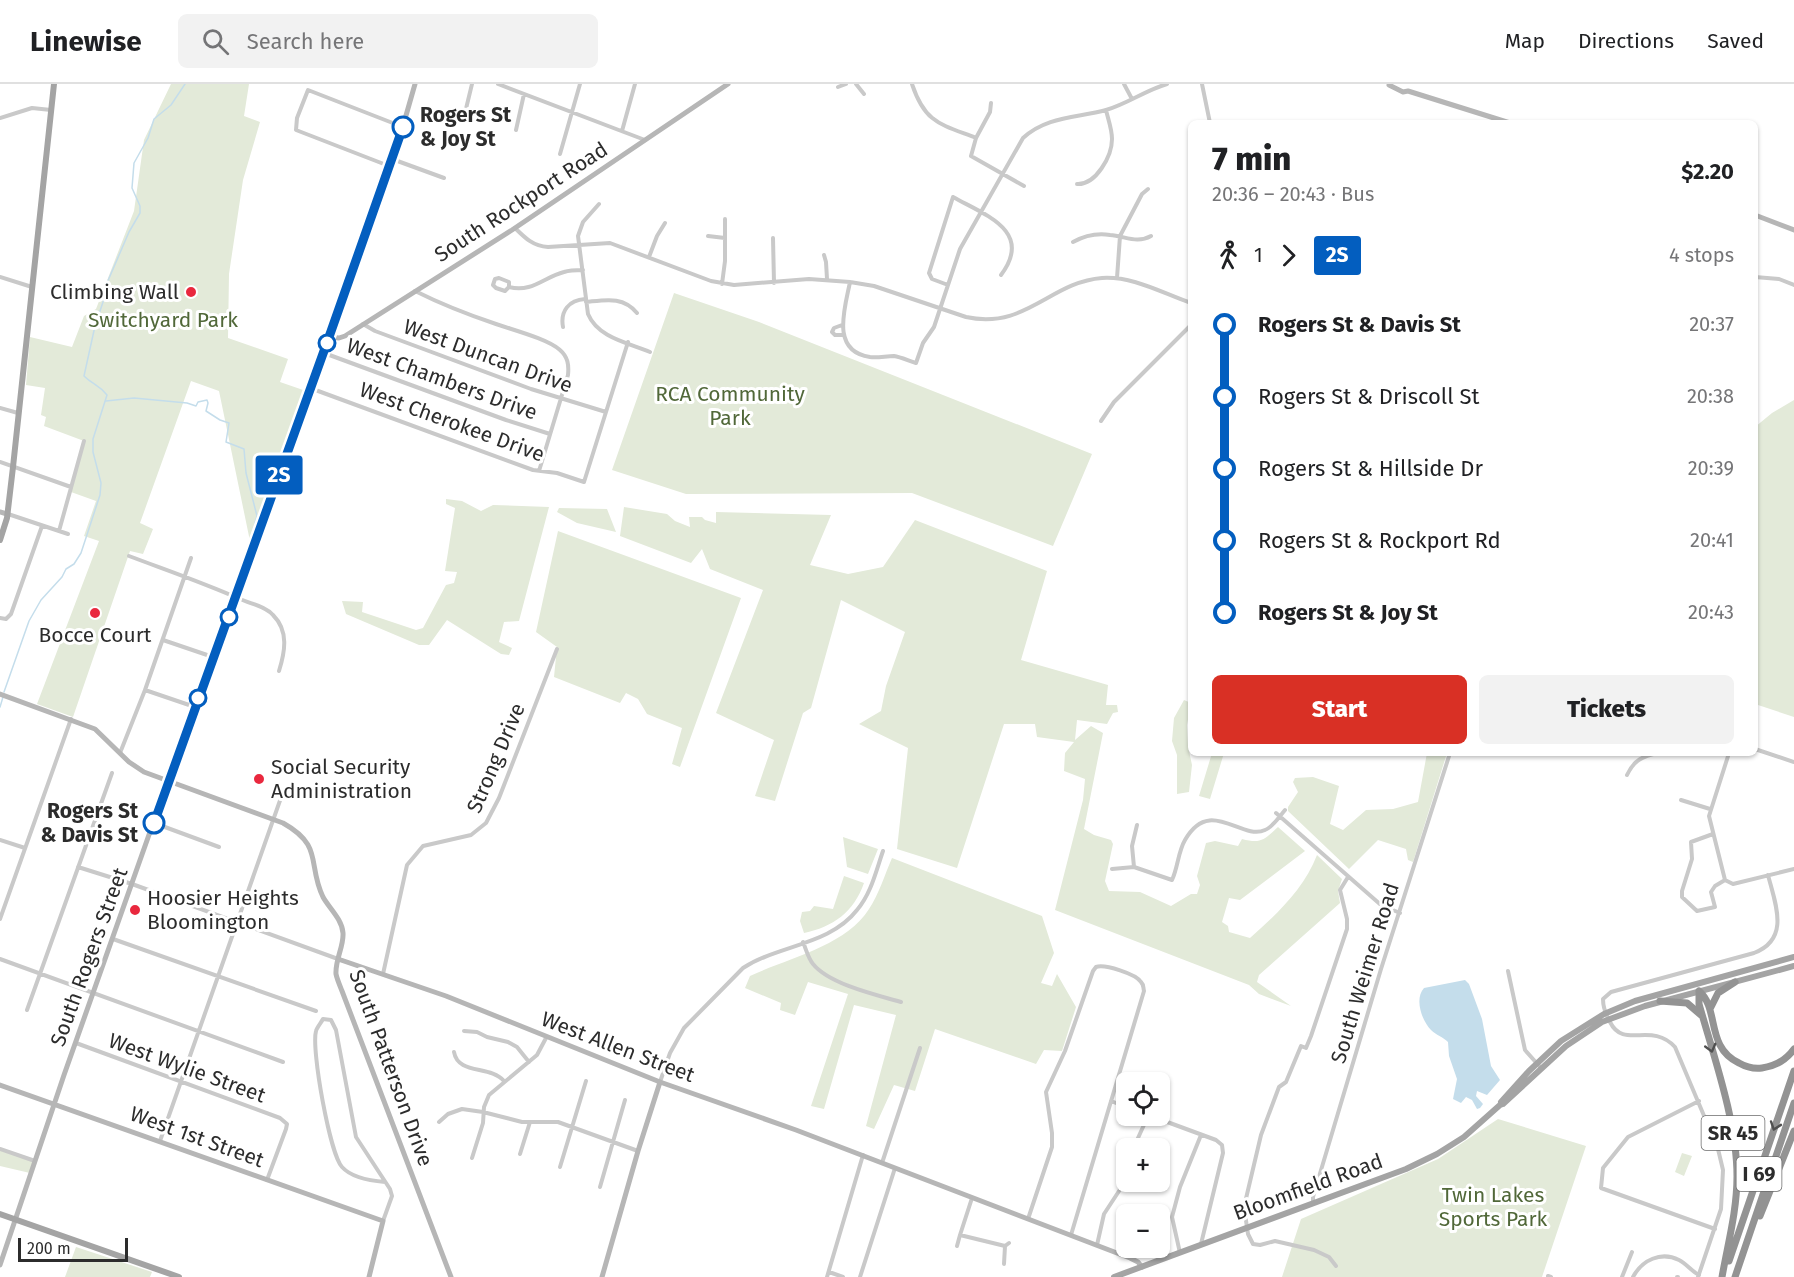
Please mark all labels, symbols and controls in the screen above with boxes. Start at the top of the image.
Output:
search box [178,14,598,68]
text: Linewise [30,25,142,58]
icon: search [199,25,232,58]
text: Search here [247,28,364,55]
text: Map [1505,28,1545,54]
text: Directions [1578,28,1674,54]
text: Saved [1707,28,1764,54]
place label: Rogers St & Joy St [420,102,512,152]
marker: Rogers St & Joy St [392,116,414,138]
street label: South Rockport Road [430,136,612,268]
text: 7 min [1212,139,1291,179]
text: $2.20 [1681,158,1734,185]
text: 20:36 – 20:43 · Bus [1212,182,1374,206]
icon: walk [1212,239,1245,272]
icon: forward [1272,239,1305,272]
text: 2S [1326,242,1349,268]
text: 1 [1254,243,1263,267]
text: 4 stops [1669,243,1734,267]
place label: Climbing Wall [50,279,179,305]
marker: Climbing Wall [184,285,198,299]
park label: Switchyard Park [88,307,238,333]
text: Rogers St & Davis St [1258,311,1461,338]
text: 20:37 [1689,312,1734,336]
street label: West Duncan Drive [400,313,576,399]
street label: West Chambers Drive [343,332,541,426]
unlabelled marker [318,334,336,352]
street label: West Cherokee Drive [356,376,548,468]
park label: RCA Community Park [655,381,806,431]
text: Rogers St & Driscoll St [1258,383,1480,410]
text: 20:38 [1687,384,1734,408]
text: Rogers St & Hillside Dr [1258,455,1483,482]
line badge: 2S [252,456,306,494]
text: 20:39 [1688,456,1734,480]
text: 2S [268,462,290,488]
text: Rogers St & Rockport Rd [1258,527,1501,554]
text: 20:41 [1690,528,1734,552]
text: Rogers St & Joy St [1258,599,1438,626]
text: 20:43 [1688,600,1734,624]
marker: Bocce Court [88,606,102,620]
unlabelled marker [220,608,238,626]
place label: Bocce Court [39,622,152,648]
button: Start [1212,675,1467,744]
button: Tickets [1479,675,1734,744]
unlabelled marker [189,689,207,707]
street label: Strong Drive [461,699,531,817]
place label: Social Security Administration [271,754,412,804]
marker: Social Security Administration [252,772,266,786]
place label: Rogers St & Davis St [40,798,139,848]
marker: Rogers St & Davis St [143,812,165,834]
street label: South Rogers Street [45,864,134,1050]
street label: South Weimer Road [1325,880,1405,1066]
place label: Hoosier Heights Bloomington [147,885,299,935]
marker: Hoosier Heights Bloomington [128,903,142,917]
street label: South Patterson Drive [343,966,439,1170]
street label: West Allen Street [538,1006,699,1088]
street label: West Wylie Street [105,1028,269,1109]
one-way arrow [1704,1042,1716,1053]
map controls [1116,1072,1170,1258]
button: locate [1116,1072,1170,1126]
street label: West 1st Street [127,1101,268,1173]
road number: SR 45 [1702,1116,1764,1150]
one-way arrow [1770,1120,1783,1131]
button: + [1116,1138,1170,1192]
street label: Bloomfield Road [1230,1148,1386,1226]
road number: I 69 [1736,1157,1782,1191]
park label: Twin Lakes Sports Park [1439,1182,1548,1232]
button: − [1116,1204,1170,1258]
scale bar [18,1235,128,1262]
text: 200 m [27,1239,71,1258]

